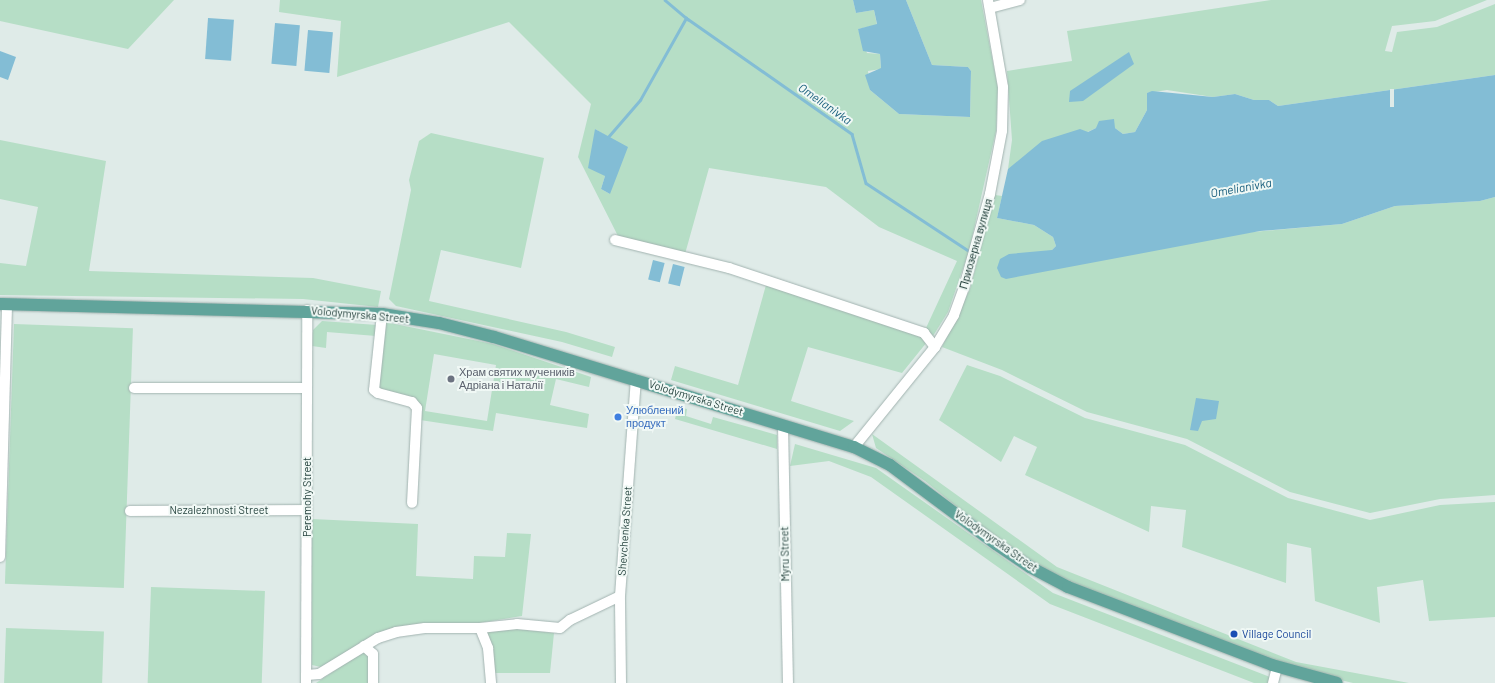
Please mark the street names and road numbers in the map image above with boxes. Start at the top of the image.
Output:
street label: Приозерна вулиця [957,197,995,291]
street label: Volodymyrska Street [311,304,409,326]
street label: Volodymyrska Street [647,377,745,419]
street label: Peremohy Street [300,457,314,537]
street label: Shevchenka Street [615,486,635,576]
street label: Nezalezhnosti Street [169,503,269,517]
street label: Volodymyrska Street [952,507,1040,575]
street label: Myru Street [778,526,792,582]

